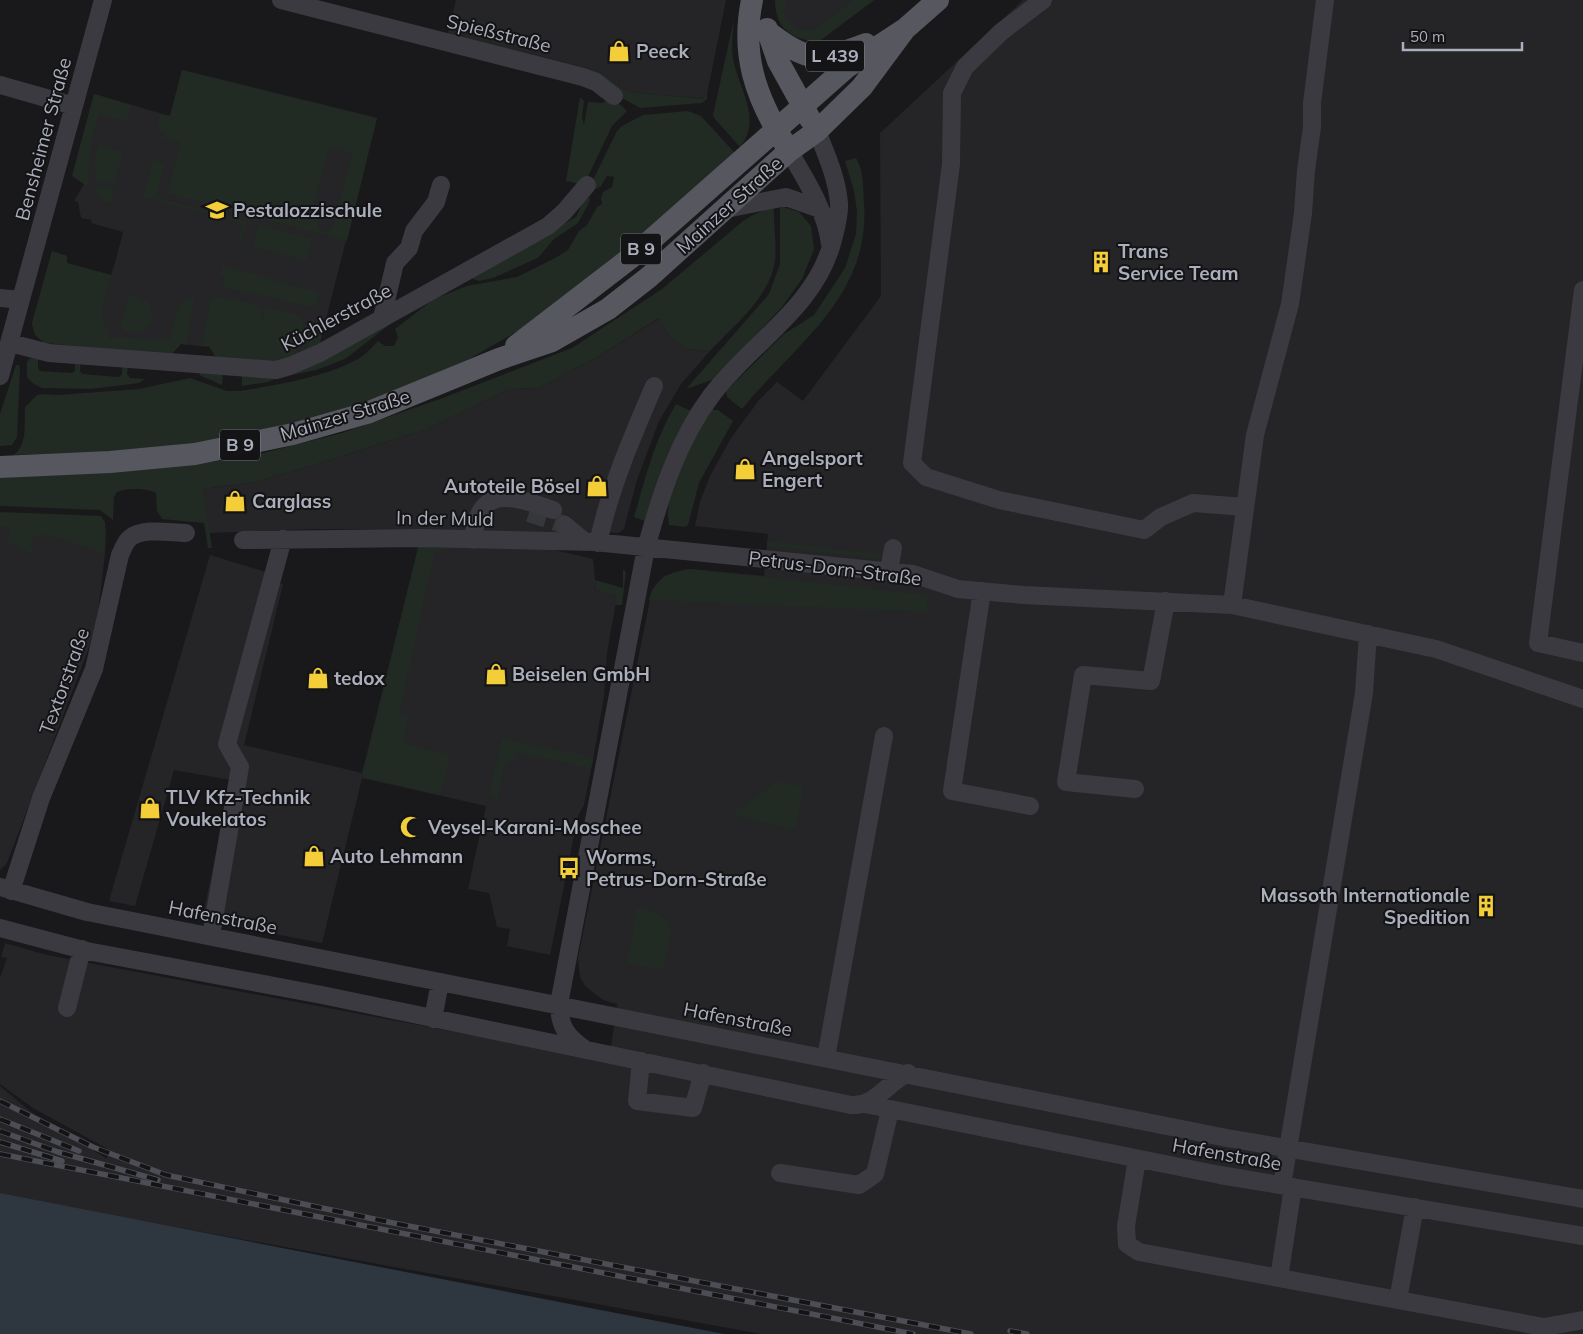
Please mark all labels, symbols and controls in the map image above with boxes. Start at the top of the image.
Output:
street label: Spießstraße [444,8,554,58]
scale bar [1403,20,1522,52]
text: 50 m [1410,27,1445,46]
shop icon: Peeck [606,38,632,64]
place label: Peeck [636,39,690,63]
road number: L 439 [806,40,864,72]
street label: Bensheimer Straße [10,55,76,223]
street label: Mainzer Straße [671,151,787,259]
school or university icon: Pestalozzischule [204,197,230,223]
place label: Pestalozzischule [233,198,382,222]
road number: B 9 [621,233,661,264]
place label: Trans Service Team [1118,239,1239,285]
building icon: Trans Service Team [1088,249,1114,275]
street label: Küchlerstraße [277,278,395,356]
street label: Mainzer Straße [277,384,413,446]
road number: B 9 [220,430,260,460]
place label: Angelsport Engert [762,446,863,492]
shop icon: Angelsport Engert [732,456,758,482]
shop icon: Autoteile Bösel [584,473,610,499]
place label: Autoteile Bösel [444,474,580,498]
shop icon: Carglass [222,488,248,514]
place label: Carglass [252,489,331,513]
street label: In der Muld [396,505,494,531]
street label: Petrus-Dorn-Straße [747,545,923,591]
street label: Textorstraße [34,625,94,737]
shop icon: Beiselen GmbH [483,661,509,687]
place label: Beiselen GmbH [512,662,650,686]
shop icon: tedox [305,665,331,691]
place label: tedox [334,666,385,690]
place label: TLV Kfz-Technik Voukelatos [165,785,310,831]
shop icon: TLV Kfz-Technik Voukelatos [137,795,163,821]
mosque icon: Veysel-Karani-Moschee [398,814,424,840]
place label: Veysel-Karani-Moschee [427,815,642,839]
shop icon: Auto Lehmann [301,843,327,869]
place label: Auto Lehmann [330,844,463,868]
place label: Worms, Petrus-Dorn-Straße [586,845,767,891]
bus stop icon: Worms, Petrus-Dorn-Straße [556,855,582,881]
place label: Massoth Internationale Spedition [1261,883,1470,929]
building icon: Massoth Internationale Spedition [1473,893,1499,919]
street label: Hafenstraße [167,895,279,939]
street label: Hafenstraße [682,997,794,1041]
street label: Hafenstraße [1171,1133,1283,1175]

